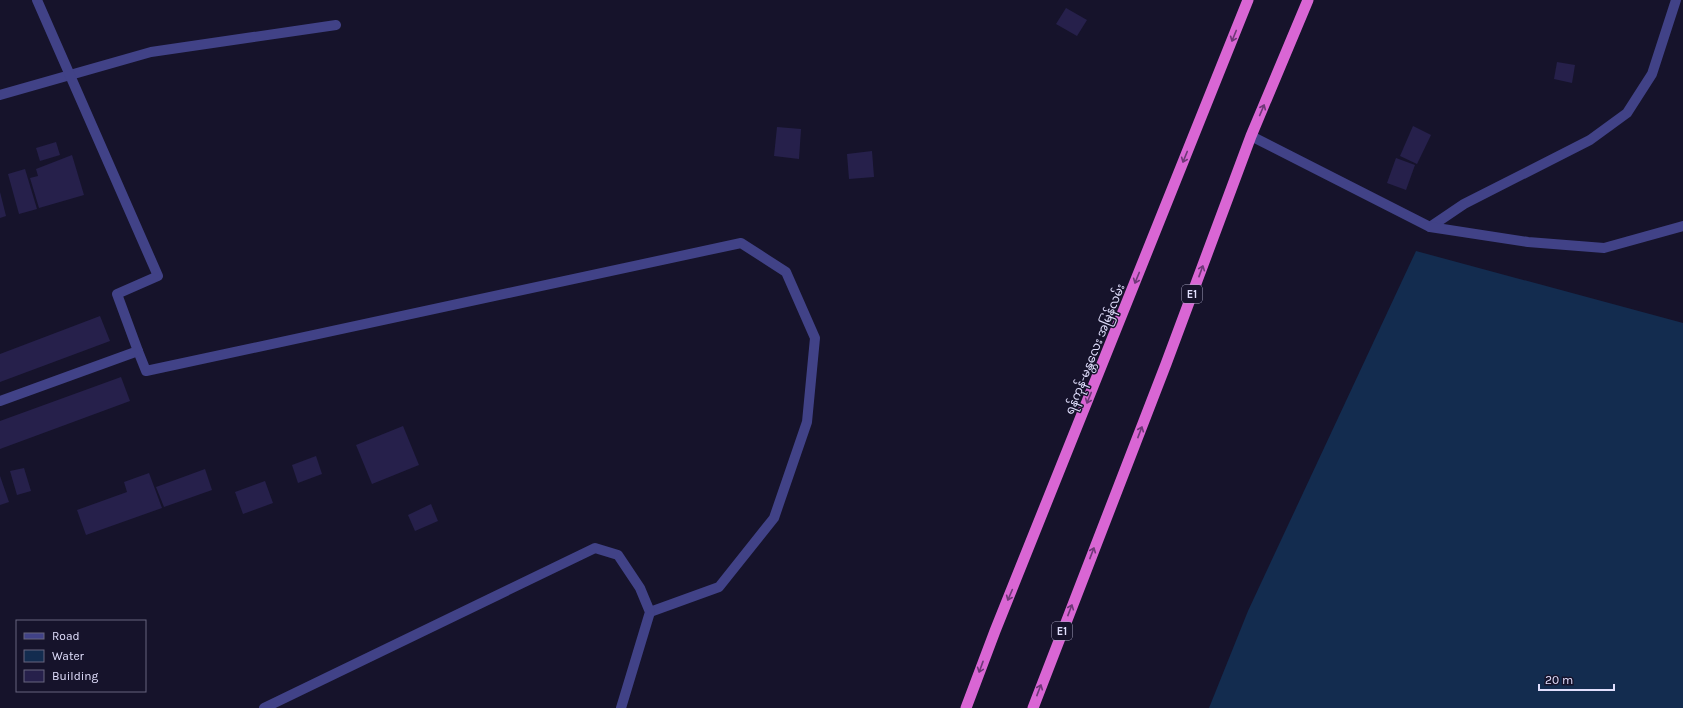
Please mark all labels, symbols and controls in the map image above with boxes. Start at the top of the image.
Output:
one-way arrow [1229,30,1237,42]
one-way arrow [1258,104,1266,116]
one-way arrow [1181,150,1189,162]
one-way arrow [1197,265,1205,277]
one-way arrow [1133,271,1141,283]
street label: ရန်ကုန်-မန္တလေး အမြန်လမ်း [1061,281,1130,417]
road number: E1 [1182,285,1202,303]
one-way arrow [1084,392,1092,404]
one-way arrow [1136,426,1144,438]
one-way arrow [1089,547,1097,559]
one-way arrow [1005,589,1013,601]
one-way arrow [1066,605,1074,617]
legend [16,620,146,692]
road number: E1 [1052,622,1072,640]
text: Road [52,629,80,643]
text: Water [52,649,85,663]
one-way arrow [977,661,985,673]
scale bar [1539,666,1614,692]
text: Building [52,669,99,683]
text: 20 m [1545,673,1573,687]
one-way arrow [1036,685,1044,697]

